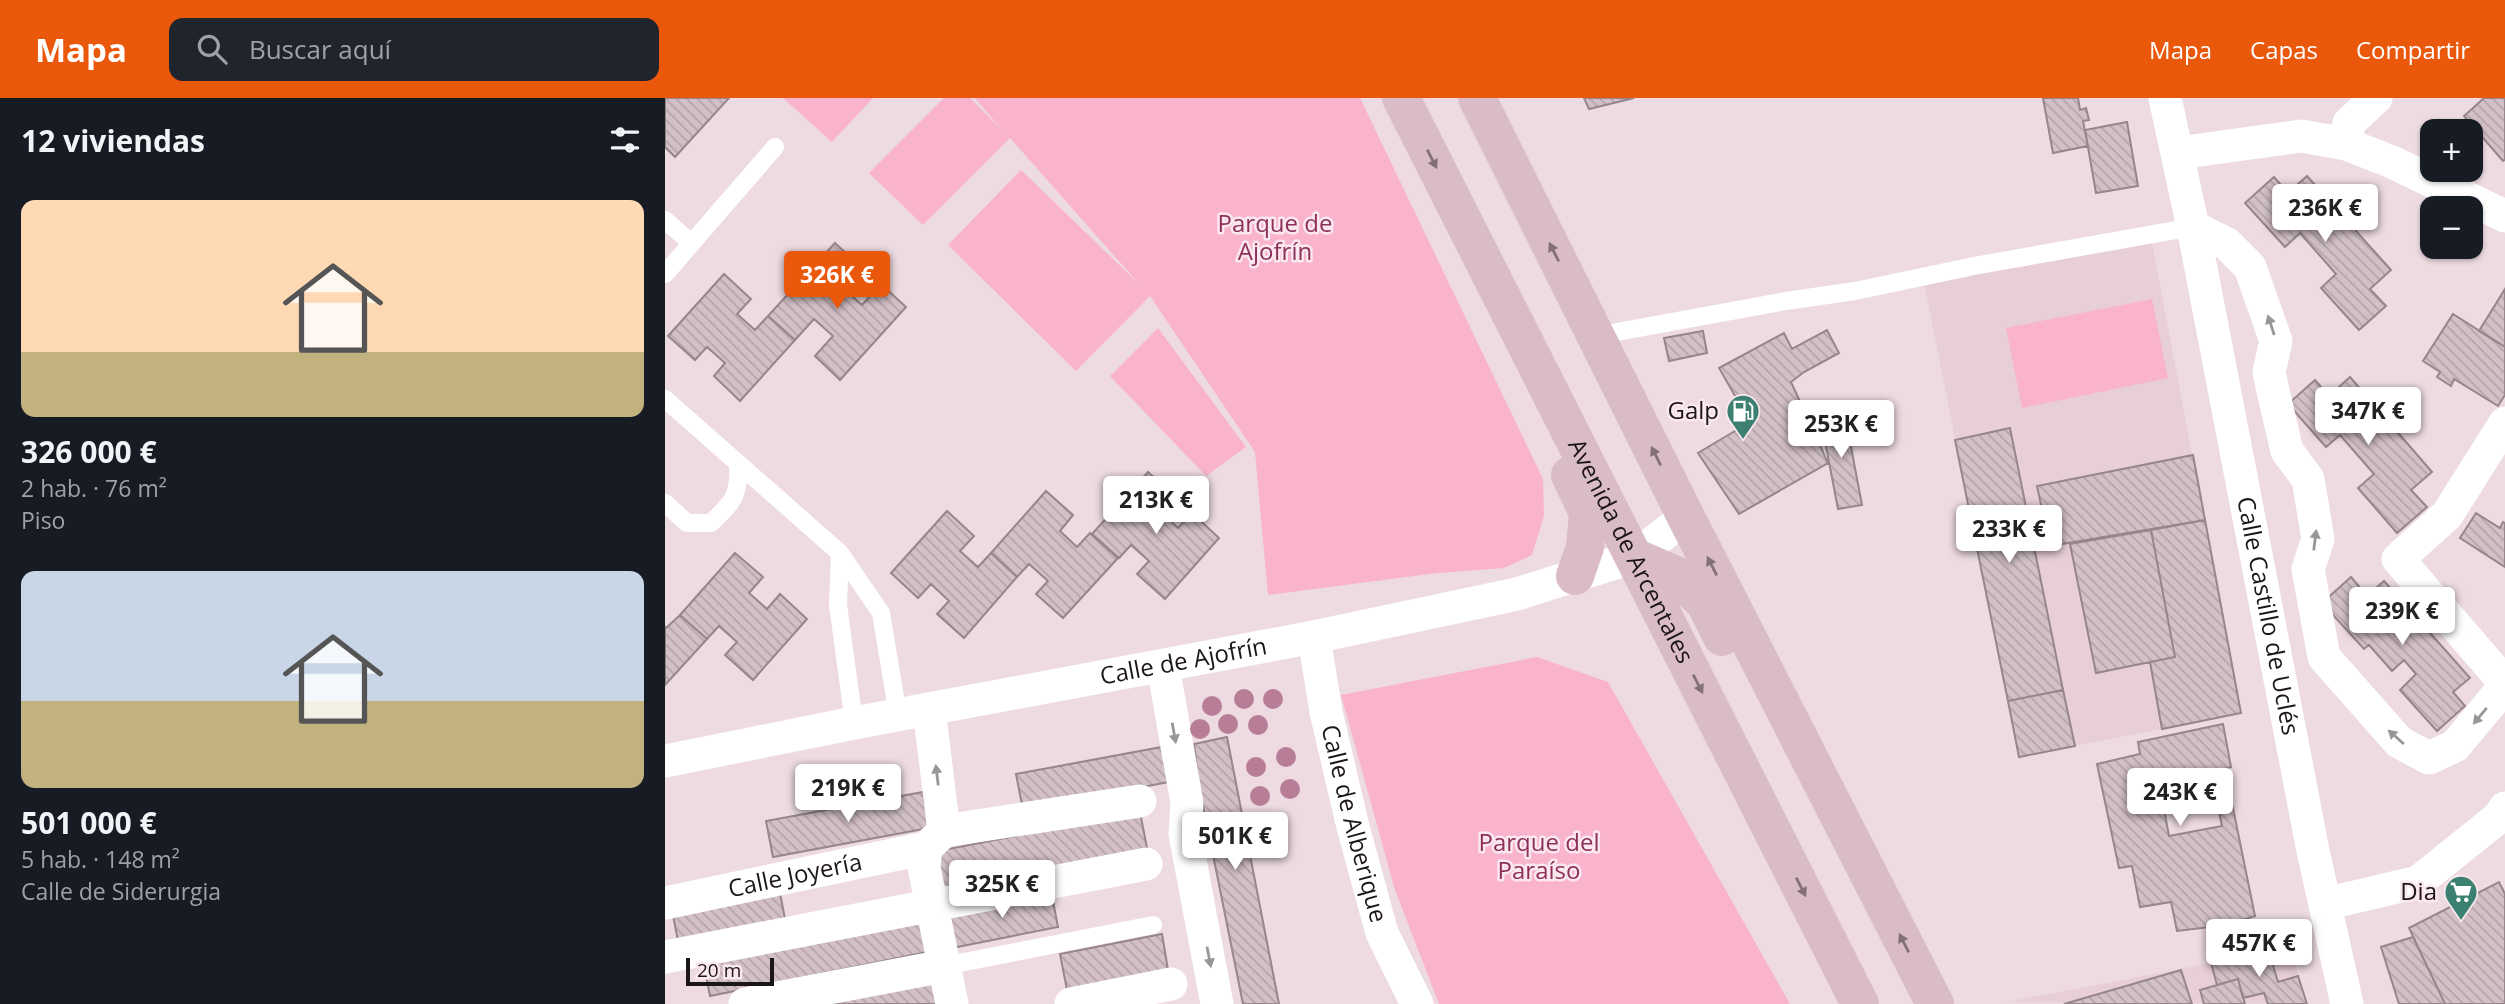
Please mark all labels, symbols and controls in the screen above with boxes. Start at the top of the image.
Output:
search box [169,18,659,81]
text: Mapa [35,27,127,72]
icon: search [193,30,231,68]
text: Buscar aquí [249,31,391,67]
text: Mapa [2149,33,2212,66]
text: Capas [2250,33,2318,66]
text: Compartir [2356,33,2470,66]
map controls [2420,119,2483,259]
button: + [2420,119,2483,182]
text: 12 viviendas [21,120,205,161]
icon: filters [606,121,644,159]
one-way arrow [1427,149,1438,169]
pin: 236K € [2268,184,2382,244]
text: 236K € [2288,191,2362,223]
button: − [2420,196,2483,259]
park label: Parque de Ajofrín [1218,206,1332,267]
one-way arrow [1548,242,1559,262]
icon: home [270,245,396,371]
pin: 326K € [780,252,894,311]
text: 326K € [800,258,874,290]
one-way arrow [2265,314,2276,335]
pin: 347K € [2311,388,2425,447]
fuel station icon: Galp [1724,392,1762,441]
place label: Galp [1667,393,1719,426]
text: 347K € [2331,394,2405,426]
pin: 253K € [1784,400,1898,460]
text: 253K € [1804,407,1878,439]
text: 326 000 € [21,431,157,472]
street label: Avenida de Arcentales [1561,433,1703,668]
one-way arrow [1650,446,1661,466]
text: 2 hab. · 76 m² [21,472,167,504]
pin: 213K € [1099,476,1213,536]
text: 213K € [1119,483,1193,515]
street label: Calle Castillo de Uclés [2230,494,2308,738]
text: Piso [21,504,65,536]
pin: 233K € [1952,505,2066,565]
text: 233K € [1972,512,2046,544]
one-way arrow [2310,529,2321,551]
one-way arrow [1706,556,1717,576]
pin: 239K € [2345,588,2459,647]
text: 239K € [2365,594,2439,626]
icon: home [270,616,396,742]
street label: Calle de Ajofrín [1097,628,1269,692]
one-way arrow [1693,674,1704,694]
one-way arrow [2472,707,2488,725]
street label: Calle de Alberique [1315,721,1396,926]
one-way arrow [1169,722,1180,744]
one-way arrow [2387,729,2405,745]
pin: 219K € [791,764,905,824]
one-way arrow [931,764,942,786]
pin: 243K € [2123,768,2237,828]
text: 219K € [811,771,885,803]
text: 243K € [2143,775,2217,807]
text: 501 000 € [21,802,157,843]
pin: 501K € [1178,812,1292,872]
text: 501K € [1198,819,1272,851]
park label: Parque del Paraíso [1479,825,1599,886]
text: 5 hab. · 148 m² [21,843,180,875]
street label: Calle Joyería [725,844,865,904]
pin: 325K € [945,860,1059,920]
text: 325K € [965,867,1039,899]
supermarket icon: Dia [2442,873,2480,922]
place label: Dia [2400,874,2437,907]
text: Calle de Siderurgia [21,875,221,907]
one-way arrow [1795,877,1806,897]
pin: 457K € [2202,920,2316,979]
text: 457K € [2222,926,2296,958]
one-way arrow [1899,933,1910,953]
one-way arrow [1203,946,1214,968]
scale bar [686,955,773,987]
text: 20 m [697,957,741,983]

